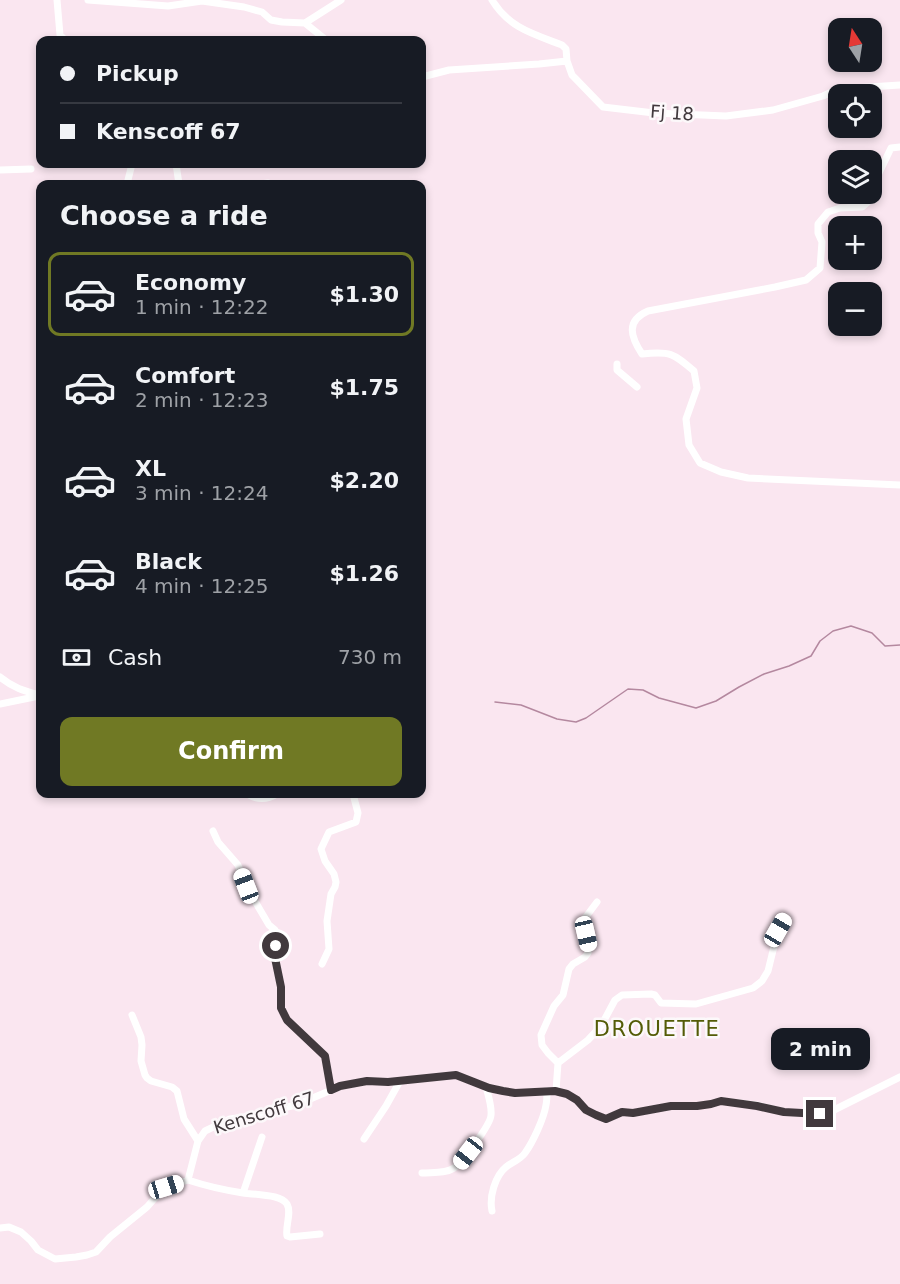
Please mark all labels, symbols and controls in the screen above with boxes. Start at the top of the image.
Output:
north arrow [828,18,882,72]
map controls [828,18,882,336]
text: Pickup [96,61,179,86]
button: locate [828,84,882,138]
street label: Fj 18 [649,100,695,125]
text: Kenscoff 67 [96,119,241,144]
button: layers [828,150,882,204]
text: Choose a ride [60,200,268,231]
button: + [828,216,882,270]
icon: car [63,267,117,321]
text: Economy [135,270,246,295]
text: $1.30 [329,282,399,307]
button: − [828,282,882,336]
text: 1 min · 12:22 [135,295,269,319]
icon: car [63,360,117,414]
text: Comfort [135,363,235,388]
text: $1.75 [329,375,399,400]
text: 2 min · 12:23 [135,388,269,412]
icon: car [63,453,117,507]
text: XL [135,456,166,481]
text: $2.20 [329,468,399,493]
text: 3 min · 12:24 [135,481,269,505]
icon: car [63,546,117,600]
text: Black [135,549,202,574]
text: $1.26 [329,561,399,586]
text: 4 min · 12:25 [135,574,269,598]
icon: cash [60,641,93,674]
text: Cash [108,645,162,670]
text: 730 m [338,645,402,669]
button: Confirm [60,717,402,786]
car [231,866,261,906]
car [761,910,795,950]
car [573,914,599,954]
route start [262,932,289,959]
district label: DROUETTE [594,1017,720,1041]
callout: 2 min [770,1027,870,1069]
text: 2 min [789,1037,852,1061]
street label: Kenscoff 67 [211,1087,317,1138]
route end [806,1100,833,1127]
car [450,1133,486,1173]
car [146,1173,186,1201]

